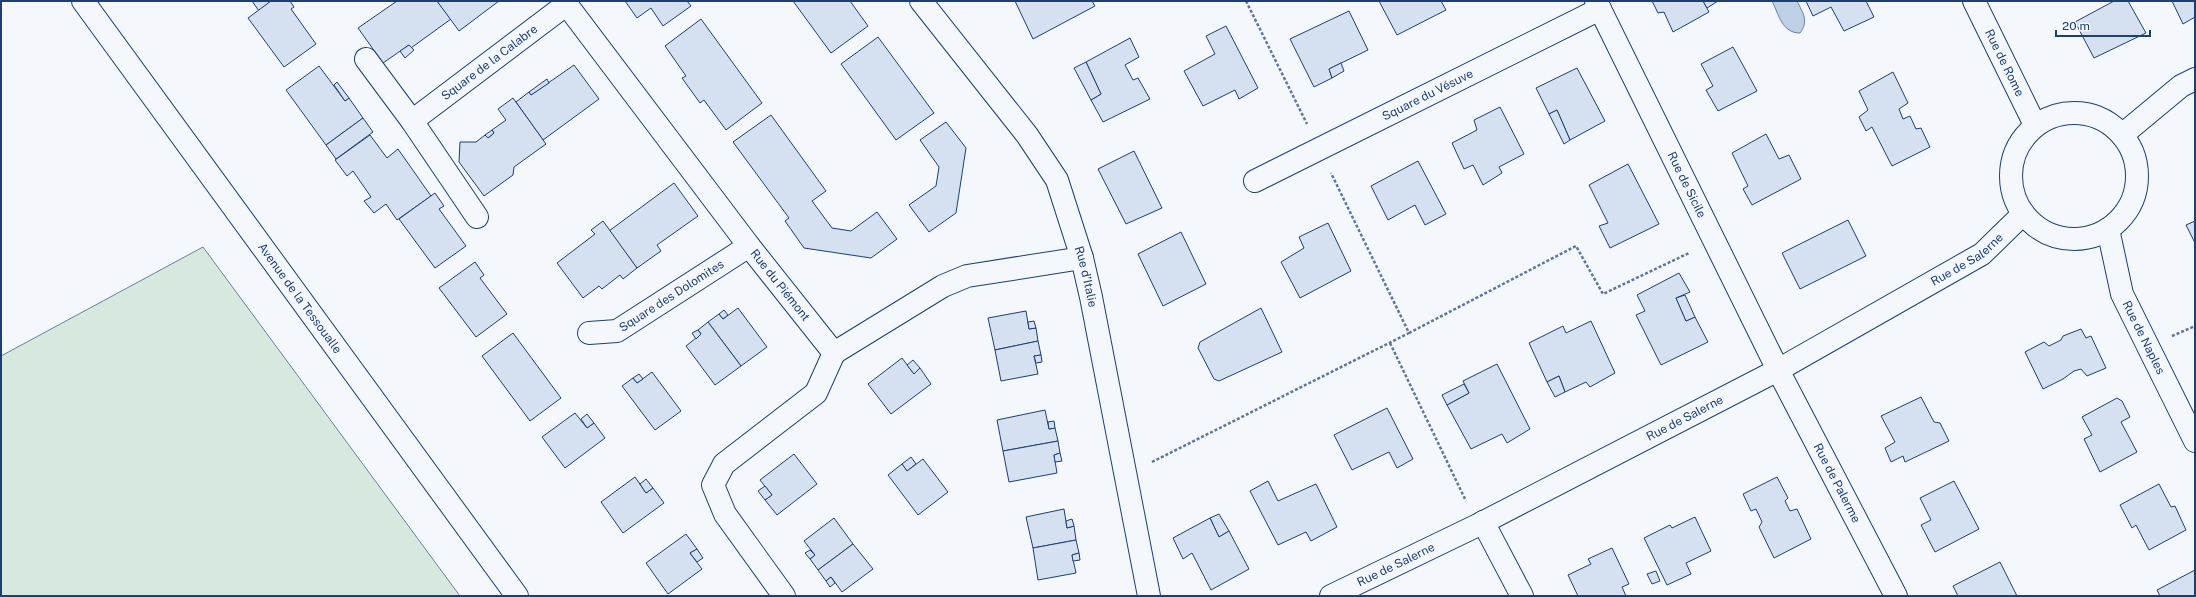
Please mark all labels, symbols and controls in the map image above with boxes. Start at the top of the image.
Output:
scale bar [2056,12,2150,38]
text: 20 m [2062,19,2090,33]
street label: Square de la Calabre [439,22,540,103]
street label: Rue de Rome [1982,27,2027,99]
street label: Square du Vésuve [1380,66,1476,123]
street label: Rue de Sicile [1664,149,1709,220]
street label: Rue de Salerne [1928,230,2006,289]
street label: Avenue de la Tessoualle [255,240,345,356]
street label: Rue d’Italie [1072,244,1100,309]
street label: Rue du Piémont [747,247,813,324]
street label: Square des Dolomites [617,257,727,335]
street label: Rue de Naples [2119,298,2168,377]
street label: Rue de Salerne [1644,392,1726,444]
street label: Rue de Palerme [1811,441,1864,525]
street label: Rue de Salerne [1355,540,1437,589]

